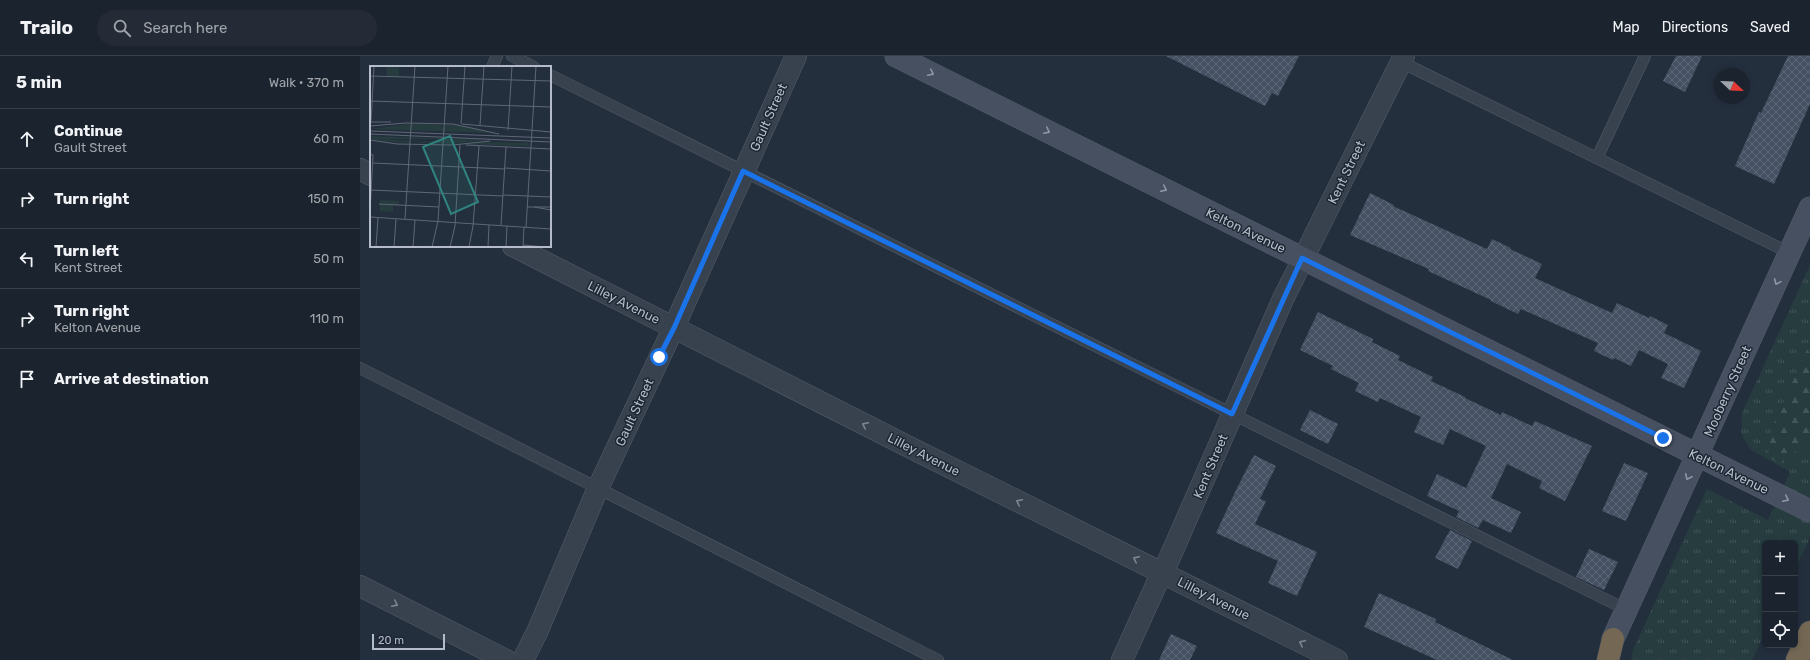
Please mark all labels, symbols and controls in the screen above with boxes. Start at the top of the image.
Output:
search box [97,10,377,46]
text: Trailo [20,16,73,39]
icon: search [111,17,133,39]
text: Search here [143,19,227,37]
text: Map [1613,19,1640,36]
text: Directions [1662,19,1728,36]
text: Saved [1750,19,1790,36]
inset map [370,66,551,247]
one-way arrow [926,68,934,76]
north arrow [1714,68,1750,104]
text: 5 min [16,72,62,92]
text: Walk · 370 m [269,75,344,90]
street label: Gault Street [747,81,790,154]
text: Continue [54,122,123,140]
one-way arrow [1043,126,1050,134]
icon: ahead [16,128,38,150]
text: 60 m [313,131,344,146]
street label: Kent Street [1325,138,1368,206]
text: Gault Street [54,140,127,155]
one-way arrow [1159,184,1167,192]
icon: right [16,188,38,210]
text: Turn right [54,190,129,208]
text: 150 m [308,191,344,206]
street label: Kelton Avenue [1204,205,1288,256]
text: Turn left [54,242,119,260]
icon: left [16,248,38,270]
text: 50 m [313,251,344,266]
text: Kent Street [54,260,122,275]
street label: Lilley Avenue [585,278,662,327]
one-way arrow [1774,278,1782,285]
text: Turn right [54,302,129,320]
icon: right [16,308,38,330]
text: 110 m [310,311,344,326]
text: Kelton Avenue [54,320,141,335]
street label: Mooberry Street [1701,344,1754,439]
route start [650,348,668,366]
icon: arrive [16,368,38,390]
text: Arrive at destination [54,370,209,388]
street label: Gault Street [612,376,657,448]
one-way arrow [862,422,870,430]
route end [1654,429,1672,447]
street label: Lilley Avenue [885,430,962,479]
street label: Kent Street [1190,432,1231,501]
street label: Kelton Avenue [1687,446,1771,497]
one-way arrow [1685,473,1693,480]
one-way arrow [1782,494,1789,502]
one-way arrow [1016,499,1023,506]
map controls [1762,540,1798,648]
button: + [1762,540,1798,576]
one-way arrow [1132,556,1140,564]
street label: Lilley Avenue [1175,574,1252,623]
button: − [1762,576,1798,612]
one-way arrow [391,599,398,607]
button: locate [1762,612,1798,648]
scale bar [372,632,445,651]
text: 20 m [378,634,404,647]
one-way arrow [1299,640,1306,647]

